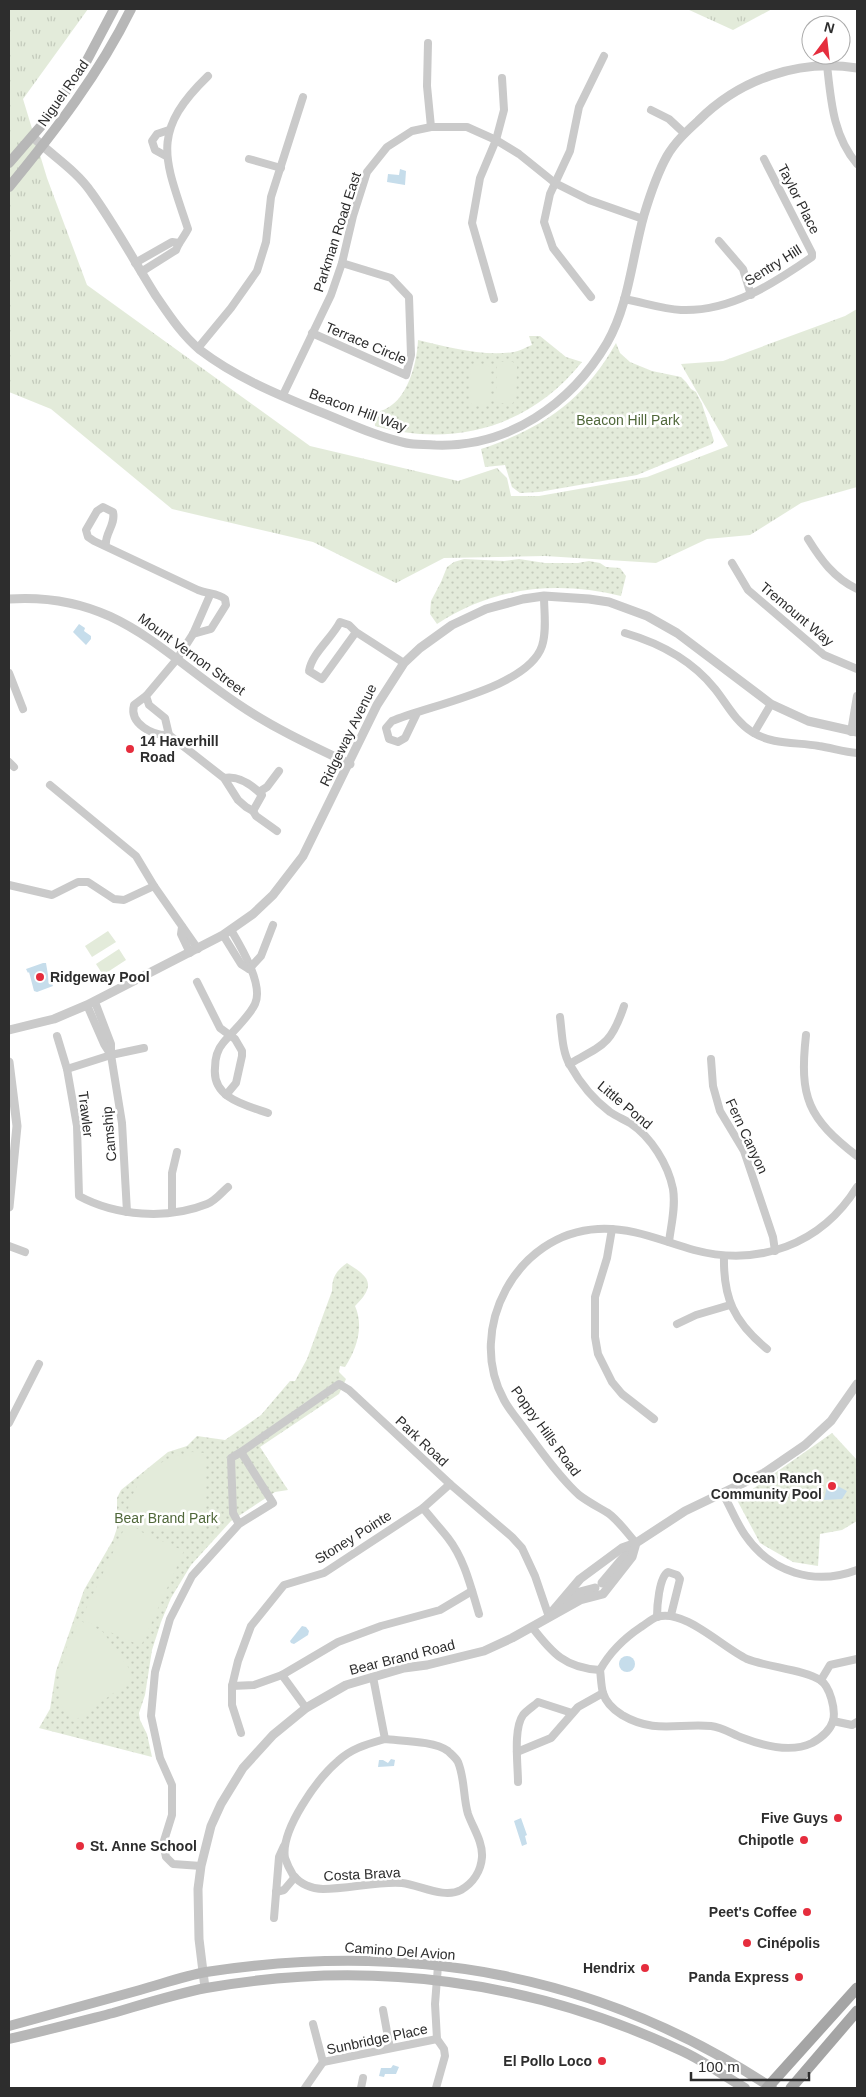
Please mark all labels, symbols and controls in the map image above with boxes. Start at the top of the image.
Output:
north arrow [801,15,851,65]
text: N [822,18,836,36]
street label: Niguel Road [34,57,92,129]
street label: Taylor Place [775,161,824,237]
street label: Parkman Road East [310,170,364,294]
street label: Sentry Hill [742,241,804,289]
street label: Terrace Circle [323,319,409,367]
street label: Beacon Hill Way [307,385,409,435]
park label: Beacon Hill Park [576,412,681,428]
street label: Tremount Way [757,579,837,649]
street label: Mount Vernon Street [135,610,249,698]
street label: Ridgeway Avenue [316,681,380,789]
place label: 14 Haverhill Road [140,733,219,765]
marker: 14 Haverhill Road [124,743,136,755]
place label: Ridgeway Pool [50,969,150,985]
marker: Ridgeway Pool [34,971,46,983]
street label: Little Pond [595,1078,655,1132]
street label: Trawler [75,1090,97,1138]
street label: Fern Canyon [723,1096,771,1176]
street label: Camship [99,1106,119,1162]
street label: Poppy Hills Road [508,1383,584,1479]
street label: Park Road [392,1413,452,1469]
place label: Ocean Ranch Community Pool [711,1470,822,1502]
marker: Ocean Ranch Community Pool [826,1480,838,1492]
street label: Stoney Pointe [312,1507,394,1567]
park label: Bear Brand Park [114,1510,219,1526]
street label: Bear Brand Road [348,1636,456,1678]
place label: Five Guys [761,1810,828,1826]
marker: Five Guys [832,1812,844,1824]
place label: Chipotle [738,1832,794,1848]
marker: Chipotle [798,1834,810,1846]
place label: St. Anne School [90,1838,197,1854]
marker: St. Anne School [74,1840,86,1852]
street label: Costa Brava [323,1864,401,1884]
place label: Peet's Coffee [709,1904,797,1920]
marker: Peet's Coffee [801,1906,813,1918]
place label: Cinépolis [757,1935,820,1951]
marker: Cinépolis [741,1937,753,1949]
street label: Camino Del Avion [344,1939,456,1963]
place label: Hendrix [583,1960,635,1976]
marker: Hendrix [639,1962,651,1974]
place label: Panda Express [689,1969,789,1985]
marker: Panda Express [793,1971,805,1983]
street label: Sunbridge Place [325,2020,429,2058]
scale bar [691,2050,808,2082]
place label: El Pollo Loco [503,2053,592,2069]
marker: El Pollo Loco [596,2055,608,2067]
text: 100 m [698,2058,740,2075]

